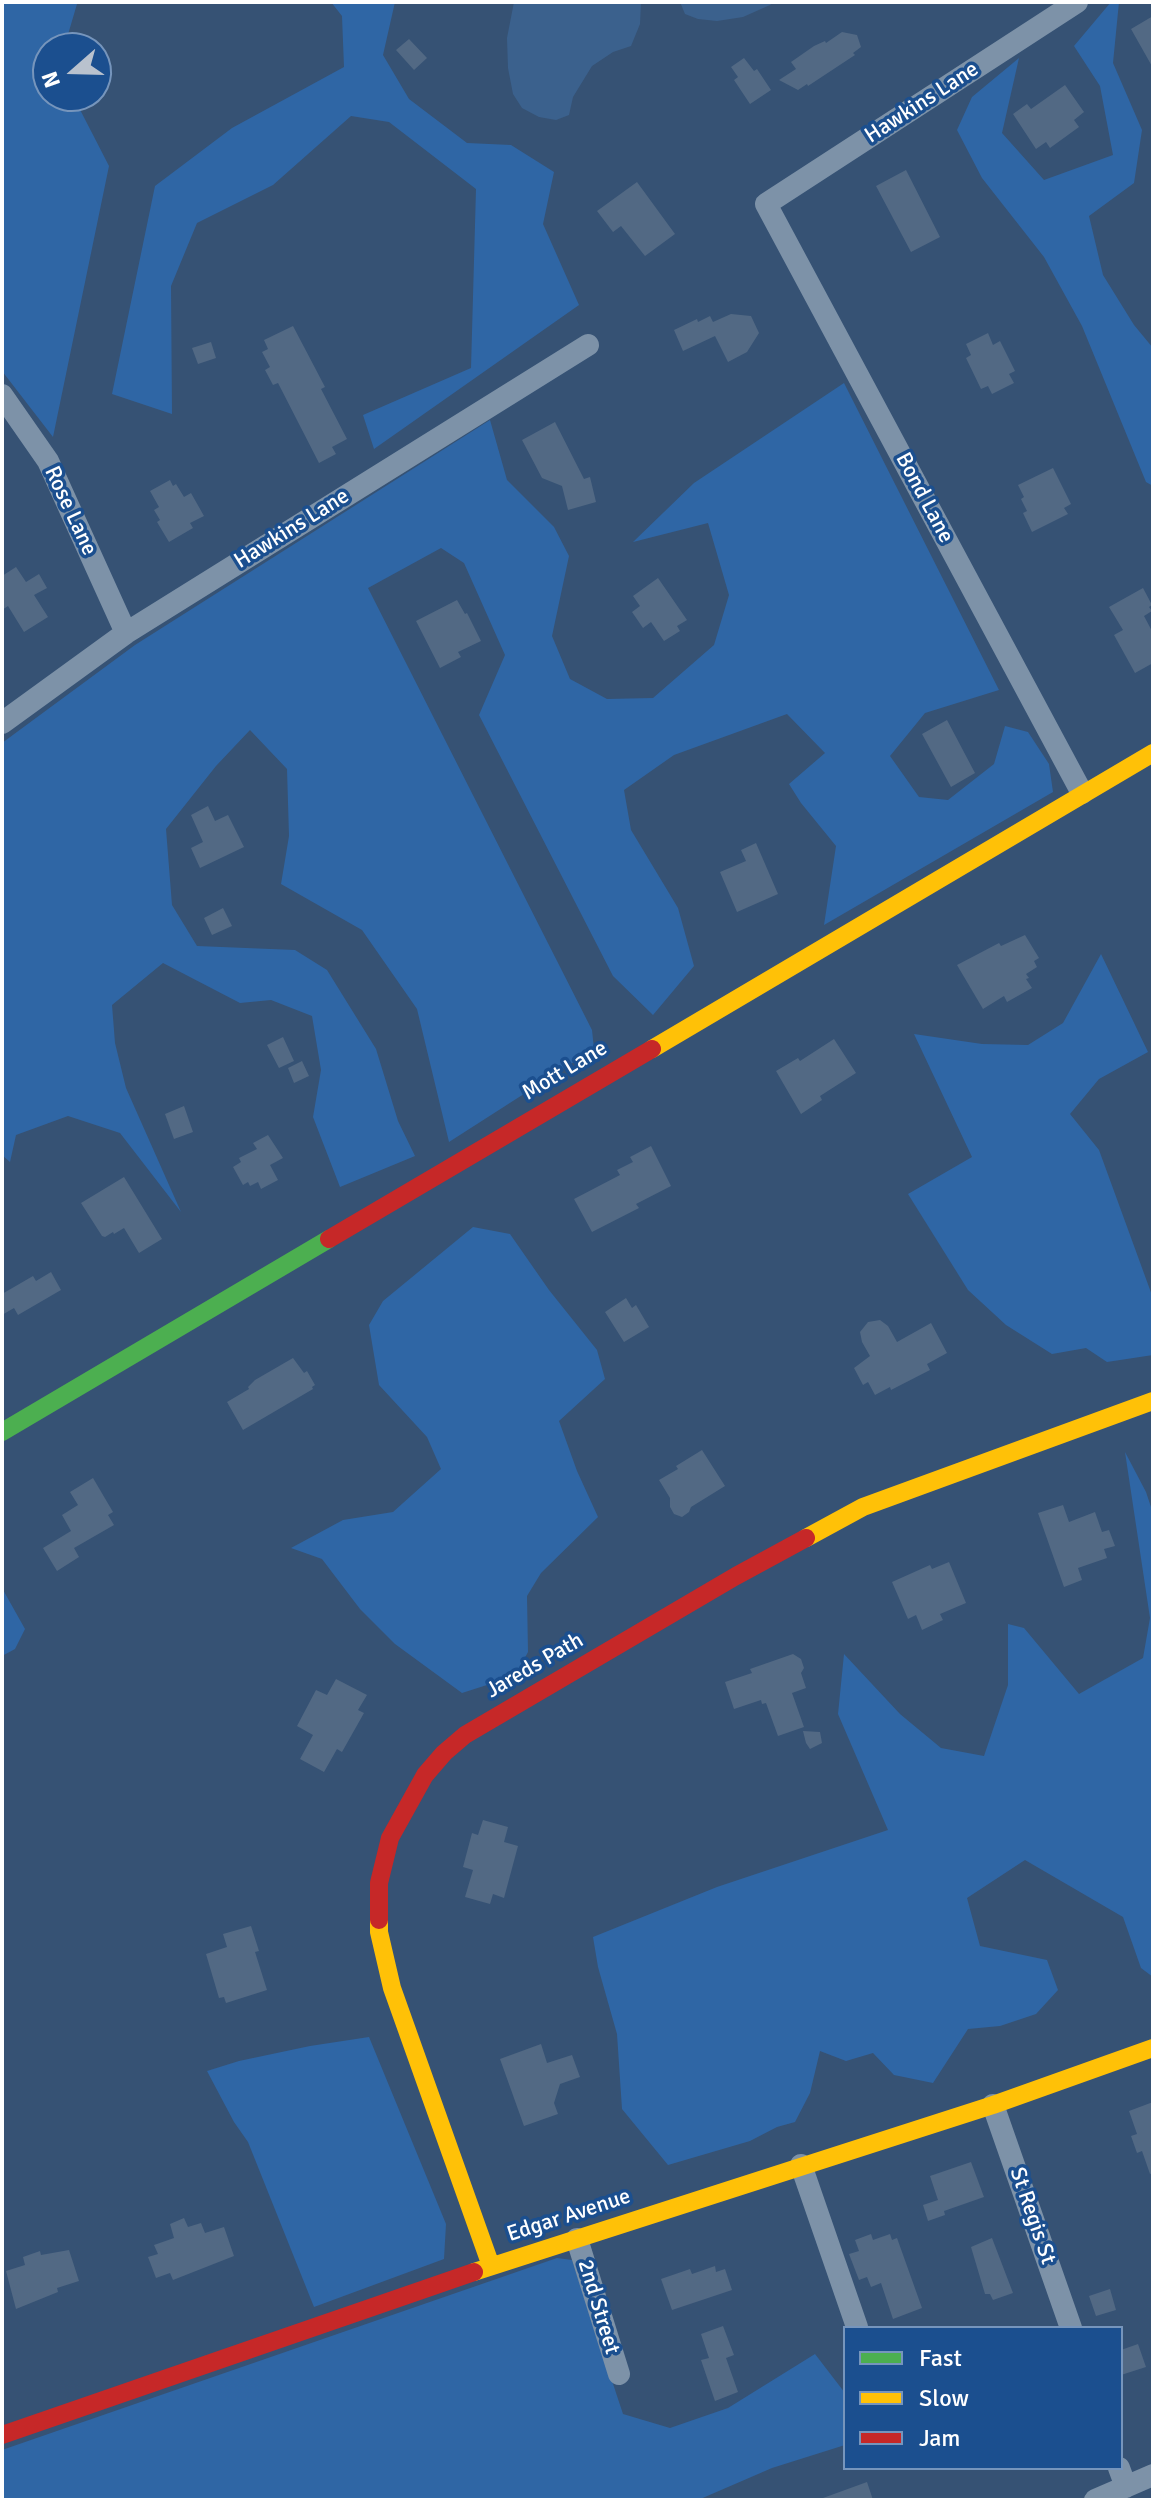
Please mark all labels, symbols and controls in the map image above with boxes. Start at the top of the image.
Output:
north arrow [32,32,112,112]
street label: Hawkins Lane [860,56,984,150]
text: N [36,68,66,92]
street label: Bond Lane [889,448,959,548]
street label: Rose Lane [38,462,102,560]
street label: Hawkins Lane [230,483,354,575]
street label: Mott Lane [518,1035,612,1107]
street label: Jareds Path [482,1628,588,1704]
street label: St Regis St [1003,2164,1061,2268]
street label: Edgar Avenue [504,2184,634,2248]
street label: 2nd Street [571,2256,625,2358]
legend [843,2326,1123,2470]
text: Fast [919,2343,962,2373]
text: Slow [919,2383,969,2413]
text: Jam [919,2423,960,2453]

